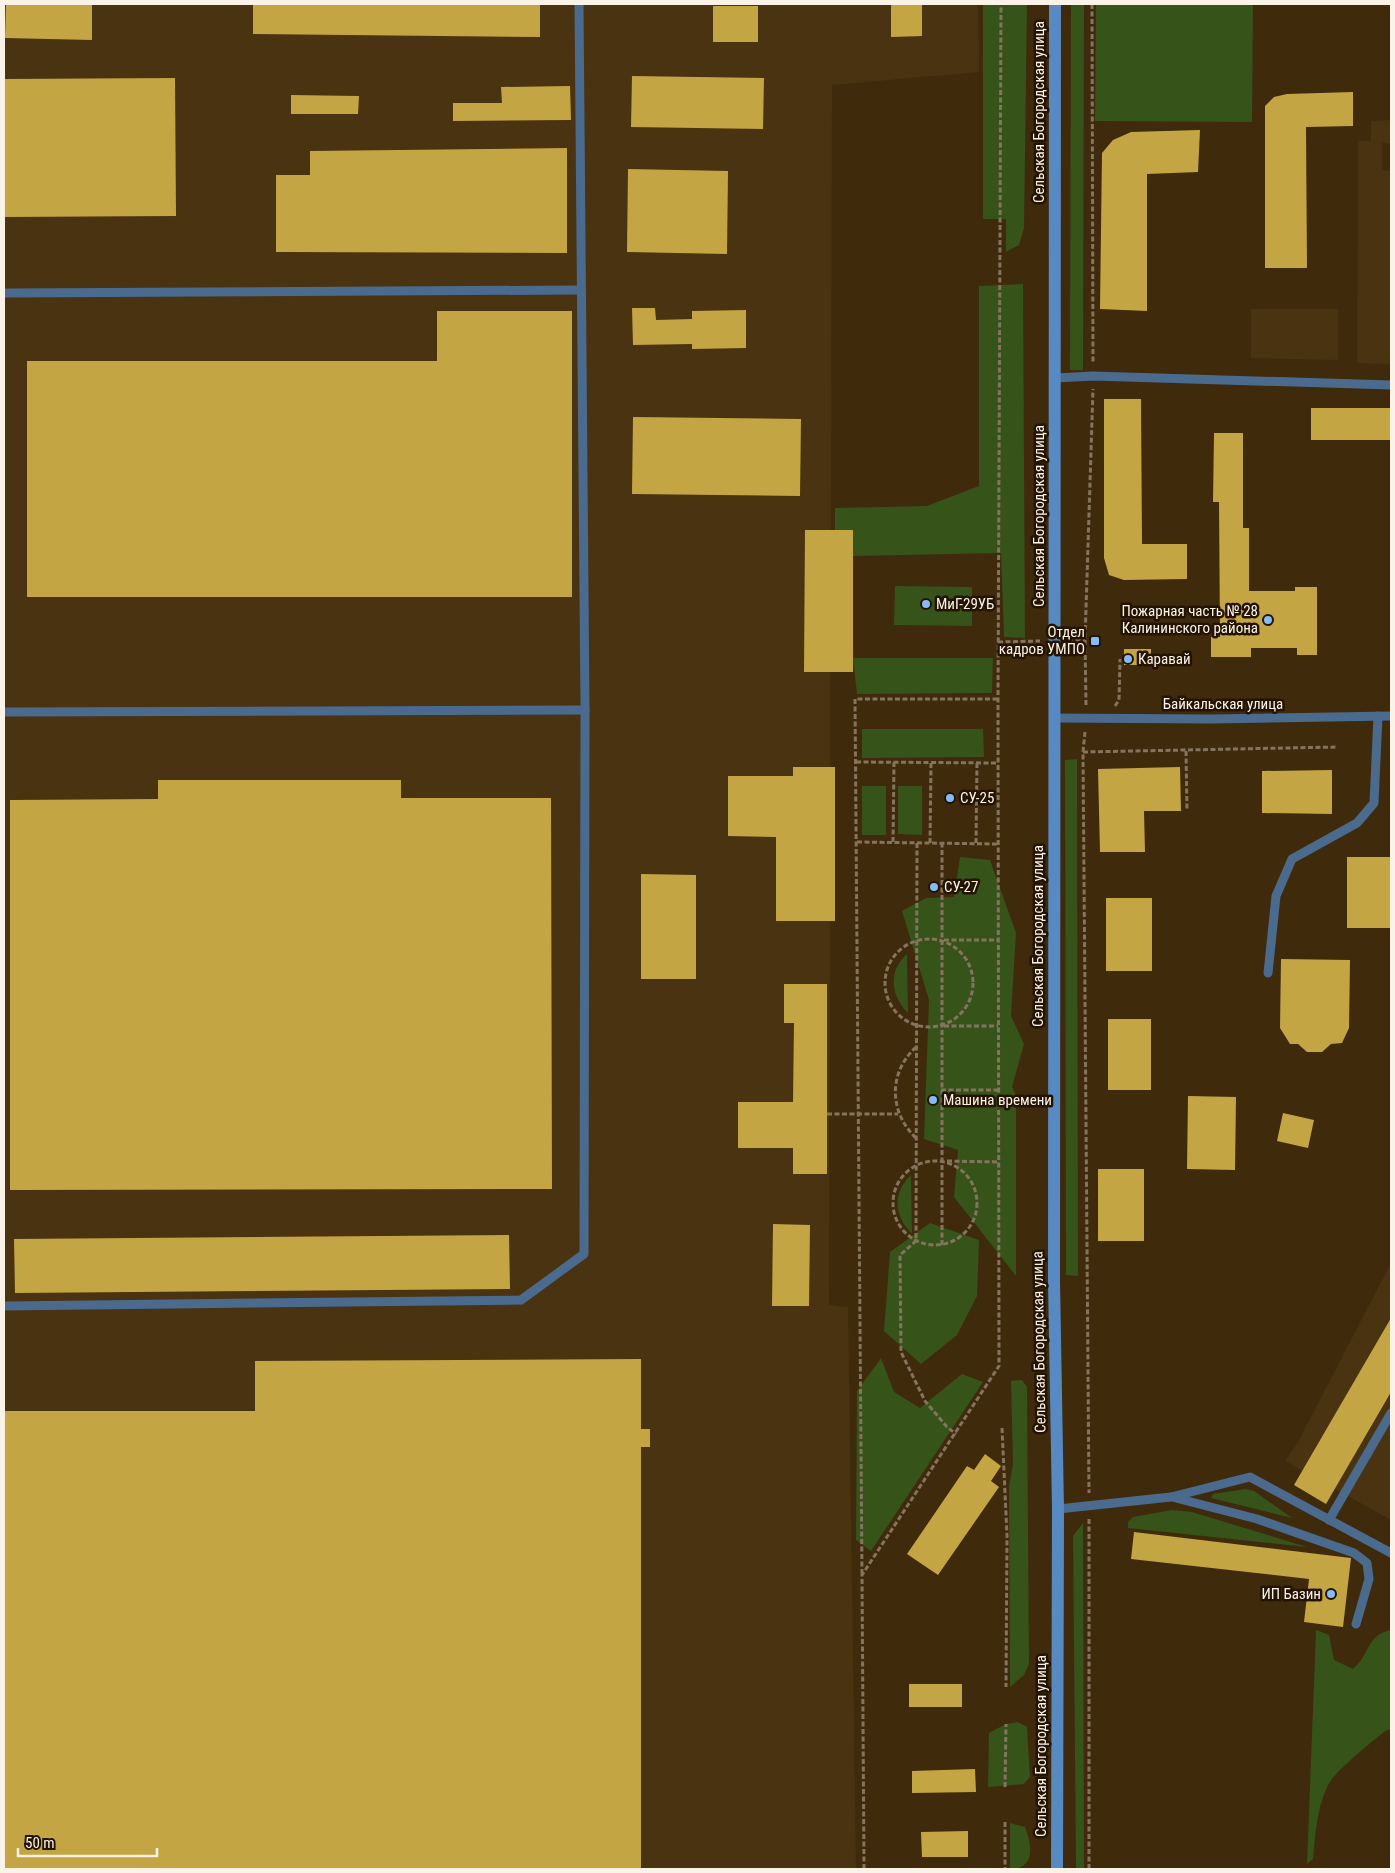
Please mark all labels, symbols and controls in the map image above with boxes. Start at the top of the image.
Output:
street label: Сельская Богородская улица [1030,21,1048,203]
street label: Сельская Богородская улица [1030,425,1048,607]
place label: МиГ-29УБ [936,595,994,613]
marker: МиГ-29УБ [920,598,932,610]
place label: Пожарная часть № 28 Калининского района [1121,602,1258,637]
marker: Пожарная часть № 28 Калининского района [1262,614,1274,626]
place label: Отдел кадров УМПО [999,623,1085,658]
marker: Отдел кадров УМПО [1089,635,1101,647]
place label: Каравай [1138,650,1191,668]
marker: Каравай [1122,653,1134,665]
street label: Байкальская улица [1163,695,1283,713]
place label: СУ-25 [960,789,994,807]
marker: СУ-25 [944,792,956,804]
street label: Сельская Богородская улица [1029,845,1047,1027]
place label: СУ-27 [944,878,978,896]
marker: СУ-27 [928,881,940,893]
place label: Машина времени [943,1091,1052,1109]
marker: Машина времени [927,1094,939,1106]
street label: Сельская Богородская улица [1028,1251,1050,1433]
place label: ИП Базин [1262,1585,1321,1603]
marker: ИП Базин [1325,1588,1337,1600]
street label: Сельская Богородская улица [1032,1655,1050,1837]
scale bar [18,1826,156,1858]
text: 50 m [25,1834,55,1852]

